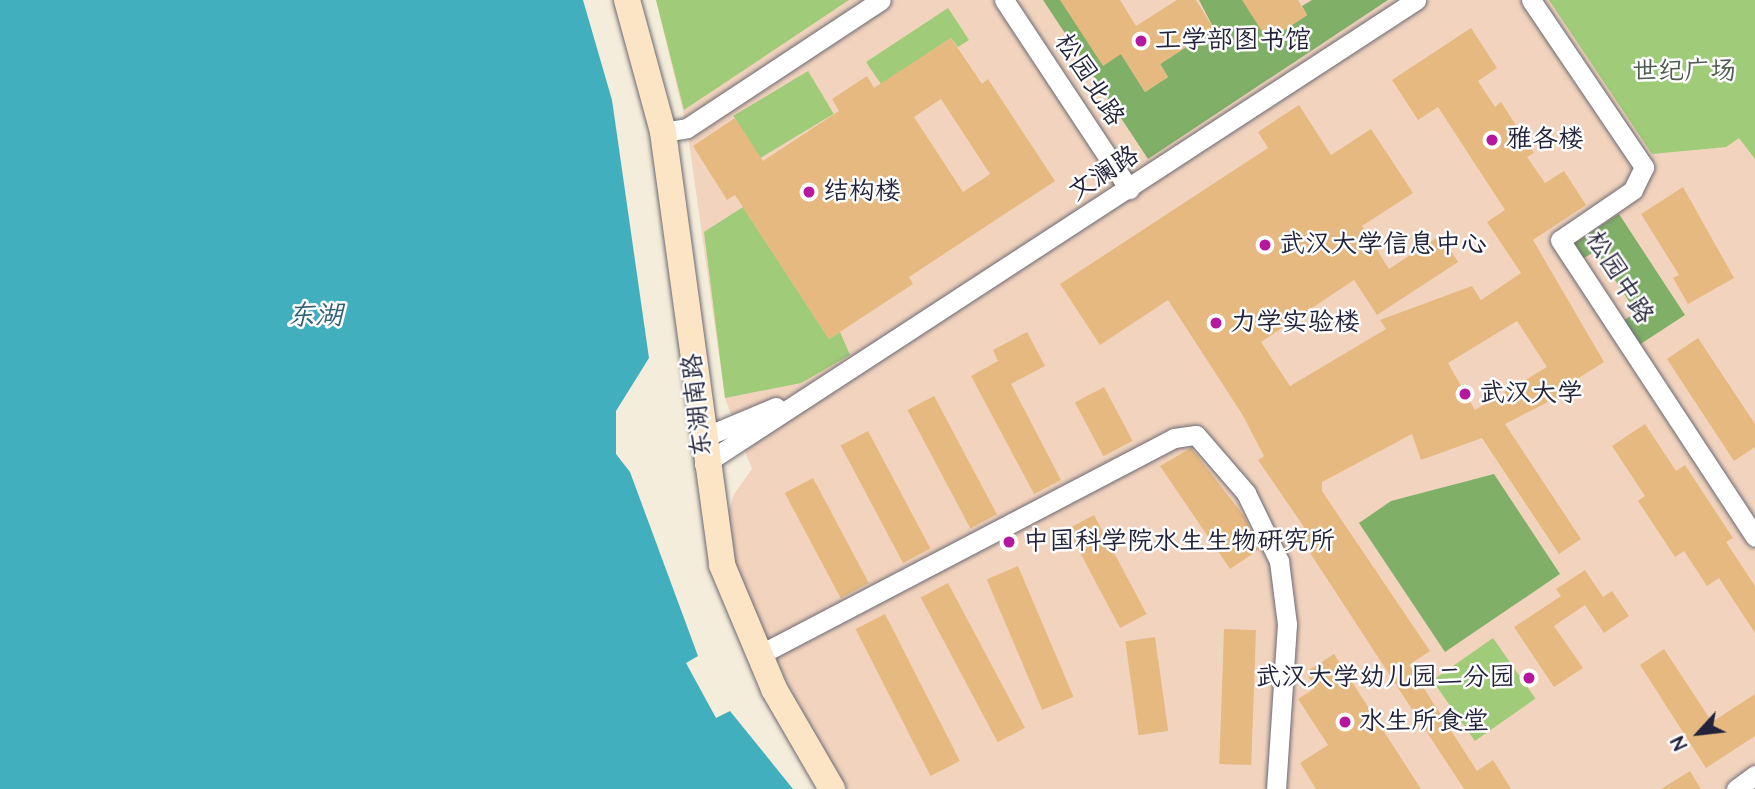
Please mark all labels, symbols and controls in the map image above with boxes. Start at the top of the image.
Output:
place label: 工学部图书馆 [1155,25,1311,57]
street label: 松园北路 [1048,28,1130,132]
marker: 工学部图书馆 [1133,33,1149,49]
park label: 世纪广场 [1632,56,1736,88]
place label: 雅各楼 [1506,124,1584,156]
marker: 雅各楼 [1484,132,1500,148]
street label: 文澜路 [1063,140,1145,208]
place label: 结构楼 [823,176,901,208]
marker: 结构楼 [801,184,817,200]
street label: 松园中路 [1578,226,1660,330]
place label: 武汉大学信息中心 [1279,229,1487,261]
marker: 武汉大学信息中心 [1257,237,1273,253]
water label: 东湖 [287,299,343,333]
place label: 力学实验楼 [1230,307,1360,339]
marker: 力学实验楼 [1208,315,1224,331]
street label: 东湖南路 [677,352,719,458]
place label: 武汉大学 [1479,378,1583,410]
marker: 武汉大学 [1457,386,1473,402]
place label: 中国科学院水生生物研究所 [1023,526,1335,558]
marker: 中国科学院水生生物研究所 [1001,534,1017,550]
place label: 武汉大学幼儿园二分园 [1255,662,1515,694]
marker: 武汉大学幼儿园二分园 [1521,670,1537,686]
north arrow [1664,698,1734,768]
place label: 水生所食堂 [1359,706,1489,738]
marker: 水生所食堂 [1337,714,1353,730]
text: N [1665,731,1695,754]

